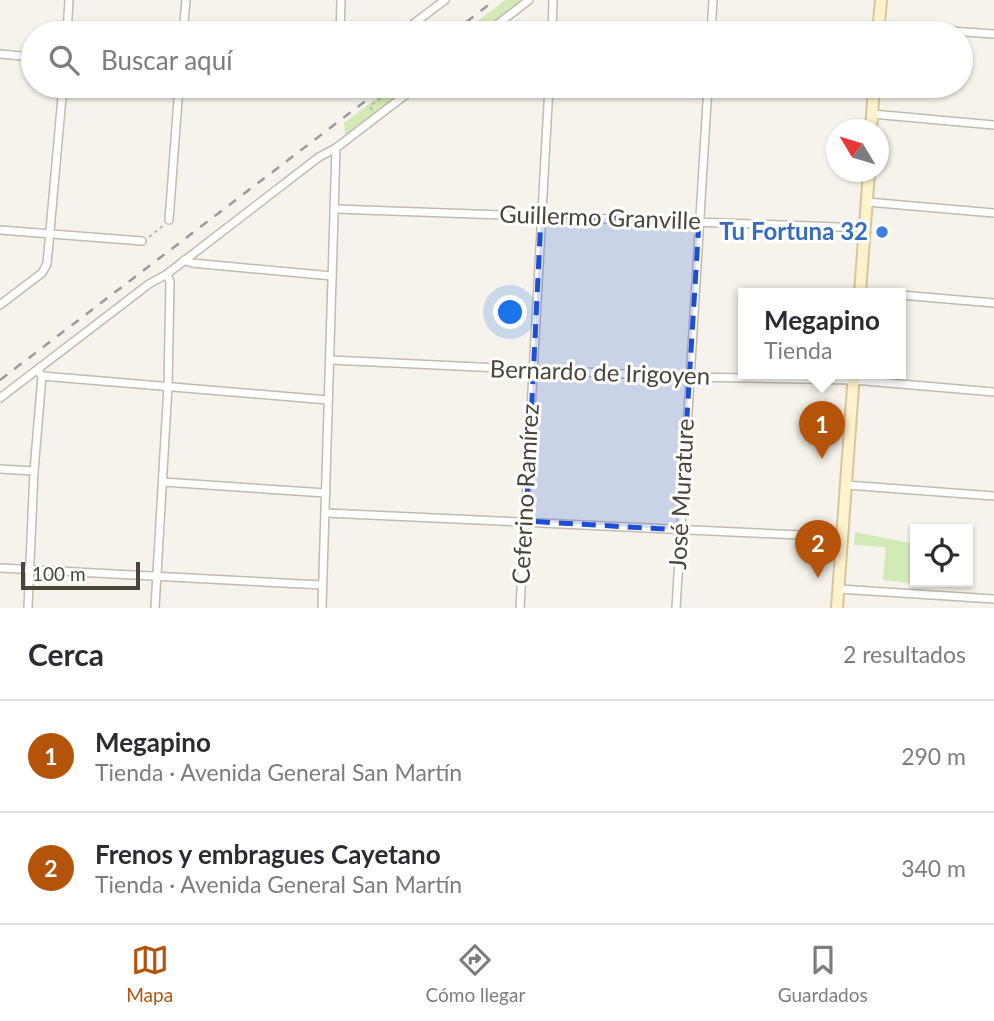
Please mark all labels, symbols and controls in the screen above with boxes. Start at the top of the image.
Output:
search box [21,21,973,98]
icon: search [45,41,83,79]
text: Buscar aquí [101,44,232,76]
north arrow [826,119,889,182]
street label: Guillermo Granville [499,198,701,235]
place label: Tu Fortuna 32 [719,216,868,245]
marker: Tu Fortuna 32 [874,224,890,240]
popup [738,288,906,379]
your location [493,295,527,329]
text: Megapino [764,304,880,336]
text: Tienda [764,336,832,364]
street label: Bernardo de Irigoyen [489,353,711,390]
pin: 1 [799,401,845,459]
street label: Ceferino Ramírez [505,403,544,585]
street label: José Murature [662,418,699,570]
pin: 2 [795,520,841,578]
map controls [910,524,973,587]
button: locate [910,524,973,587]
scale bar [21,559,140,591]
text: 100 m [32,562,86,585]
text: Cerca [28,636,104,672]
text: 2 resultados [843,640,966,668]
text: Megapino [95,726,211,758]
text: 1 [44,742,58,770]
text: 290 m [901,742,966,770]
text: Tienda · Avenida General San Martín [95,758,462,786]
text: Frenos y embragues Cayetano [95,838,441,870]
text: 2 [44,854,58,882]
text: 340 m [901,854,966,882]
text: Tienda · Avenida General San Martín [95,870,462,898]
tab: Mapa [126,941,173,1006]
tab: Cómo llegar [426,941,525,1006]
tab: Guardados [778,941,868,1006]

